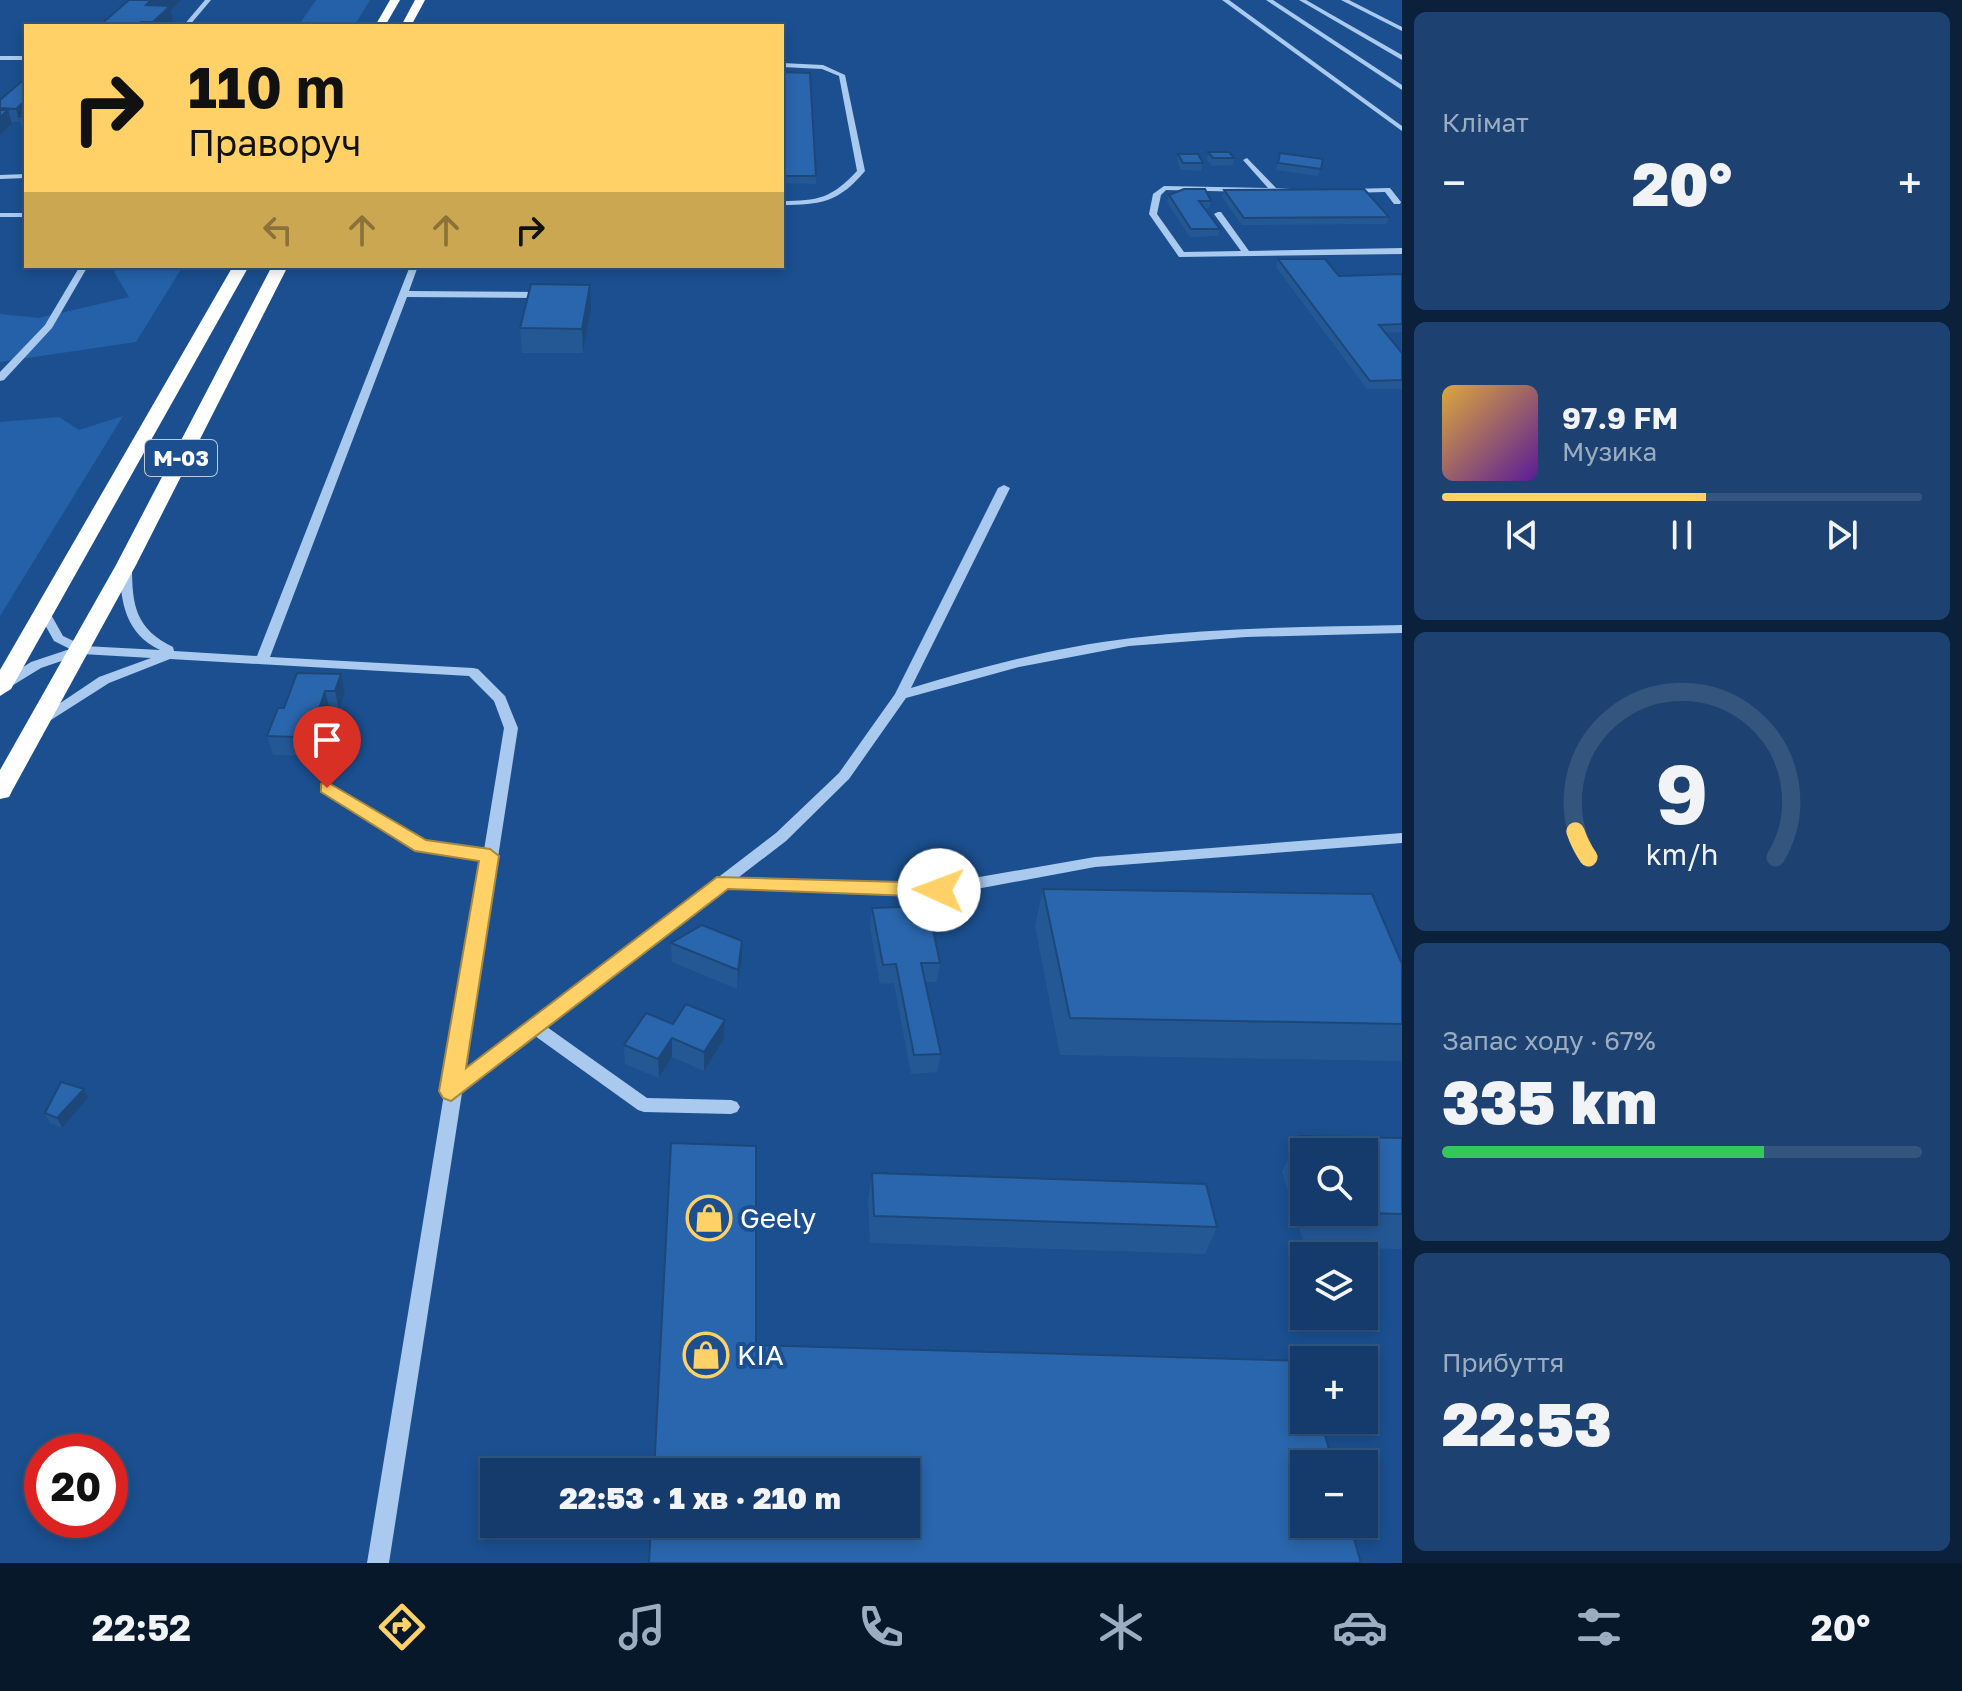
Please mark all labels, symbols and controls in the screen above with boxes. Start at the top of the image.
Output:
text: 110 m [188,53,345,120]
icon: right [56,56,160,160]
text: Клімат [1442,107,1529,138]
text: Праворуч [188,121,361,164]
text: 20° [1632,147,1732,219]
text: − [1442,156,1466,209]
text: + [1898,156,1922,209]
icon: left [256,208,300,252]
icon: ahead [340,208,384,252]
icon: ahead [424,208,468,252]
icon: right [508,208,552,252]
text: 97.9 FM [1562,400,1678,436]
text: Музика [1562,436,1657,467]
road number: М-03 [145,440,217,476]
icon: previous [1500,513,1544,557]
icon: pause [1660,513,1704,557]
icon: next [1820,513,1864,557]
pin [293,706,361,788]
icon: arrive [305,718,349,762]
text: 9 [1656,741,1708,841]
text: km/h [1646,837,1718,871]
position arrow [897,848,981,932]
text: Запас ходу · 67% [1442,1025,1656,1056]
text: 335 km [1442,1065,1657,1137]
map controls [1290,1138,1378,1538]
button: search [1290,1138,1378,1226]
shop icon: Geely [685,1194,733,1242]
place label: Geely [740,1201,817,1234]
button: layers [1290,1242,1378,1330]
shop icon: KIA [682,1331,730,1379]
place label: KIA [737,1338,784,1371]
button: + [1290,1346,1378,1434]
text: Прибуття [1442,1347,1564,1378]
text: 22:53 [1442,1387,1612,1459]
speed limit sign: 20 [24,1434,128,1538]
button: − [1290,1450,1378,1538]
text: 22:53 · 1 хв · 210 m [559,1480,841,1516]
icon: directions [374,1599,430,1655]
icon: music [614,1599,670,1655]
icon: phone [853,1599,909,1655]
icon: climate [1093,1599,1149,1655]
icon: car [1332,1599,1388,1655]
icon: filters [1571,1599,1627,1655]
text: 22:52 [92,1606,191,1649]
text: 20° [1811,1606,1870,1649]

